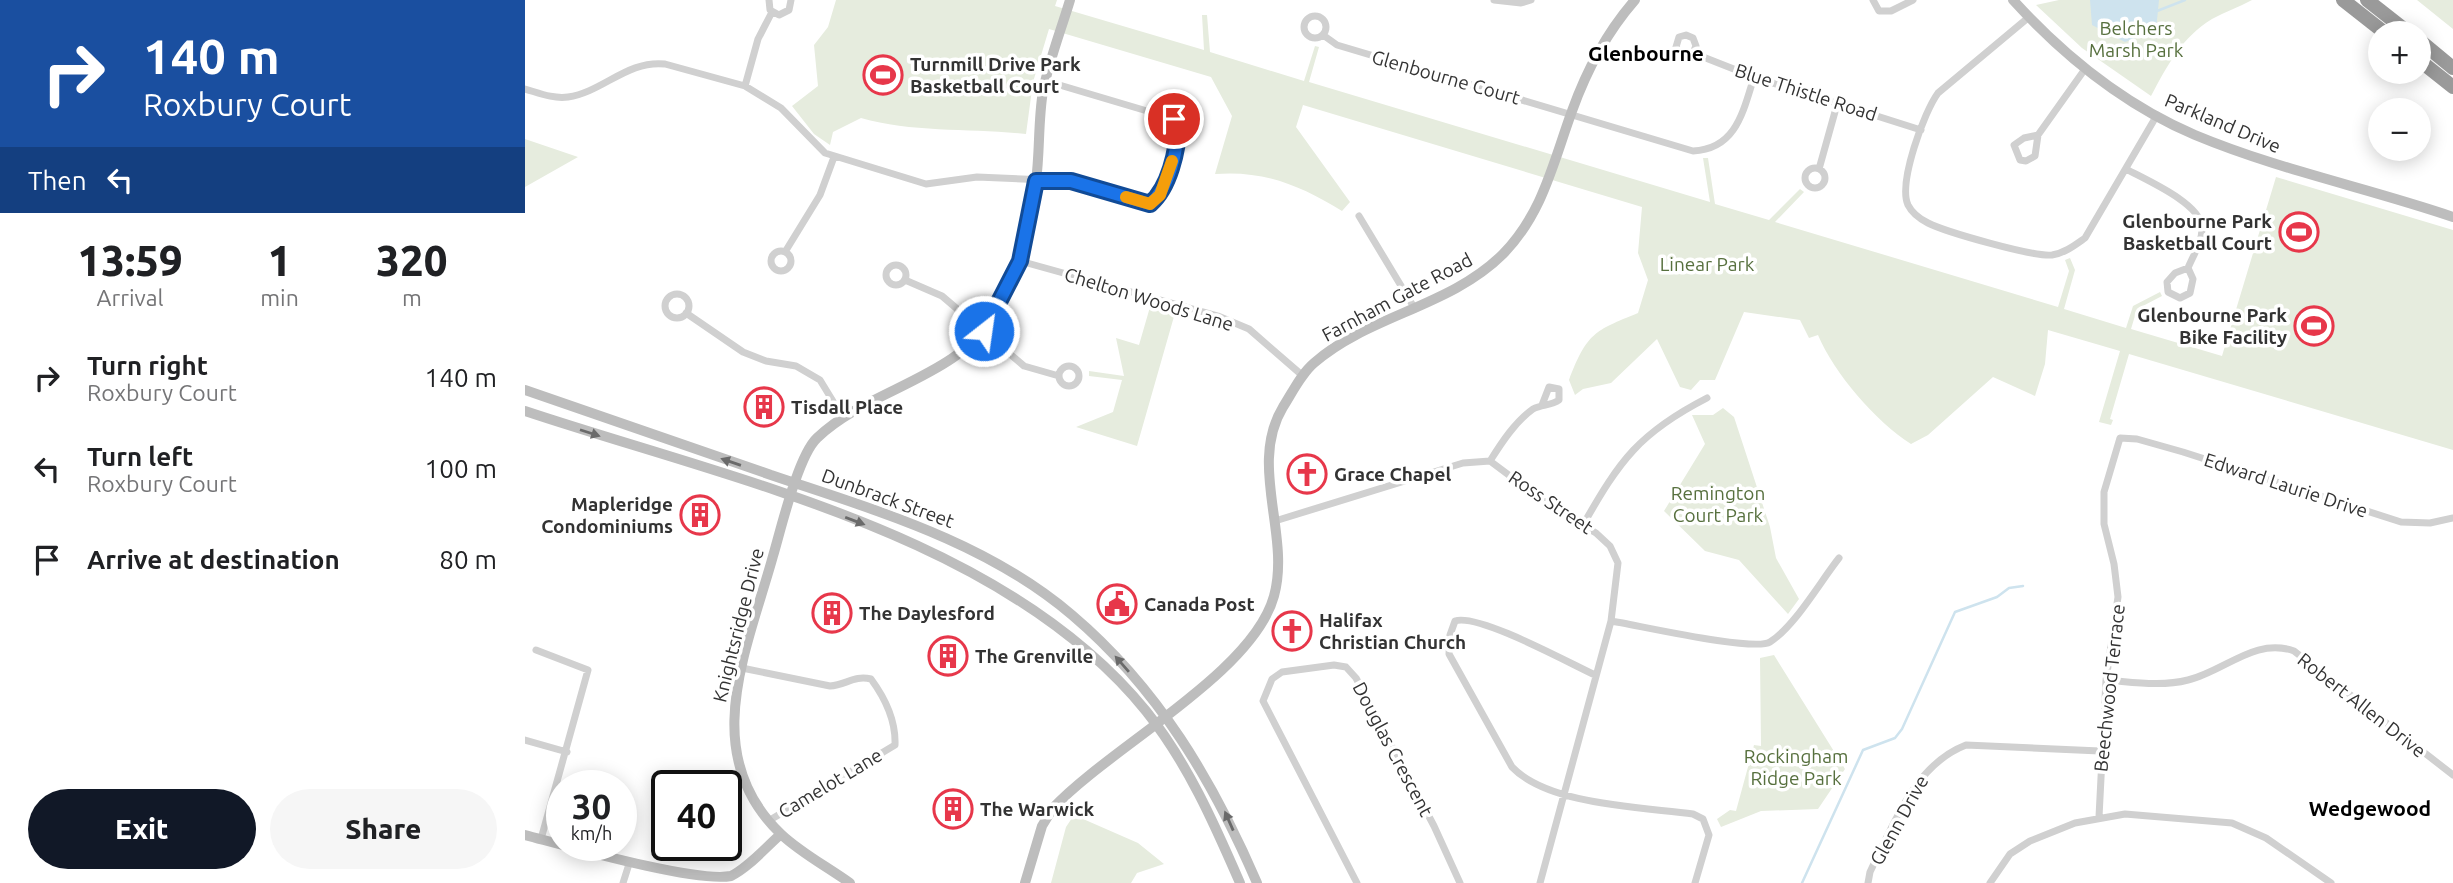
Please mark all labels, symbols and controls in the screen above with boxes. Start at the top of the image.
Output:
park label: Belchers Marsh Park [2089,17,2184,61]
map controls [2368,21,2431,161]
button: + [2368,21,2431,84]
icon: right [28,28,119,119]
text: 140 m [143,28,280,83]
district label: Glenbourne [1588,41,1704,65]
street label: Glenbourne Court [1369,45,1523,109]
place label: Turnmill Drive Park Basketball Court [910,53,1081,97]
sports icon: Turnmill Drive Park Basketball Court [862,54,904,96]
street label: Blue Thistle Road [1732,59,1880,125]
text: Roxbury Court [143,86,351,122]
pin [1144,89,1204,149]
street label: Parkland Drive [2162,89,2284,157]
button: − [2368,98,2431,161]
icon: arrive [1155,100,1193,138]
icon: left [101,161,139,199]
text: Then [28,166,87,195]
place label: Glenbourne Park Basketball Court [2122,210,2272,254]
sports icon: Glenbourne Park Basketball Court [2278,211,2320,253]
text: 13:59 [78,237,183,284]
text: 1 [268,237,291,284]
text: 320 [376,237,447,284]
street label: Farnham Gate Road [1318,248,1476,346]
park label: Linear Park [1660,253,1755,275]
street label: Chelton Woods Lane [1062,263,1236,335]
text: Arrival [97,285,164,310]
text: min [260,285,299,310]
text: m [402,285,422,310]
position arrow [947,294,1021,368]
place label: Glenbourne Park Bike Facility [2137,304,2287,348]
sports icon: Glenbourne Park Bike Facility [2293,305,2335,347]
text: Turn right [87,351,208,380]
icon: right [28,359,66,397]
text: 140 m [425,363,497,392]
text: Roxbury Court [87,380,237,405]
building icon: Tisdall Place [743,386,785,428]
place label: Tisdall Place [791,396,903,418]
one-way arrow [579,428,600,438]
text: Turn left [87,442,193,471]
street label: Edward Laurie Drive [2201,448,2371,522]
icon: left [28,450,66,488]
church icon: Grace Chapel [1286,453,1328,495]
text: 100 m [425,454,497,483]
one-way arrow [721,456,742,467]
place label: Grace Chapel [1334,463,1451,485]
street label: Dunbrack Street [819,464,958,532]
street label: Ross Street [1505,466,1598,538]
text: Roxbury Court [87,471,237,496]
park label: Remington Court Park [1671,482,1765,526]
place label: Mapleridge Condominiums [541,493,673,537]
building icon: Mapleridge Condominiums [679,494,721,536]
one-way arrow [844,516,865,527]
icon: arrive [28,541,66,579]
text: Arrive at destination [87,545,340,574]
text: 80 m [439,545,497,574]
street label: Knightsridge Drive [708,546,768,704]
public building icon: Canada Post [1096,583,1138,625]
building icon: The Daylesford [811,592,853,634]
place label: Canada Post [1144,593,1255,615]
place label: The Daylesford [859,602,995,624]
street label: Beechwood Terrace [2089,603,2129,773]
place label: Halifax Christian Church [1319,609,1466,653]
church icon: Halifax Christian Church [1271,610,1313,652]
building icon: The Grenville [927,635,969,677]
place label: The Grenville [975,645,1094,667]
street label: Robert Allen Drive [2294,648,2430,762]
one-way arrow [1115,655,1130,672]
street label: Douglas Crescent [1348,678,1438,820]
street label: Camelot Lane [774,743,886,823]
park label: Rockingham Ridge Park [1744,745,1848,789]
speed limit sign: 40 [651,770,742,861]
street label: Glenn Drive [1865,771,1933,869]
text: 30 [572,786,611,826]
building icon: The Warwick [932,788,974,830]
button: Exit [28,789,256,869]
button: Share [270,789,497,869]
district label: Wedgewood [2309,796,2431,820]
place label: The Warwick [980,798,1095,820]
one-way arrow [1224,811,1235,831]
text: km/h [571,823,612,843]

